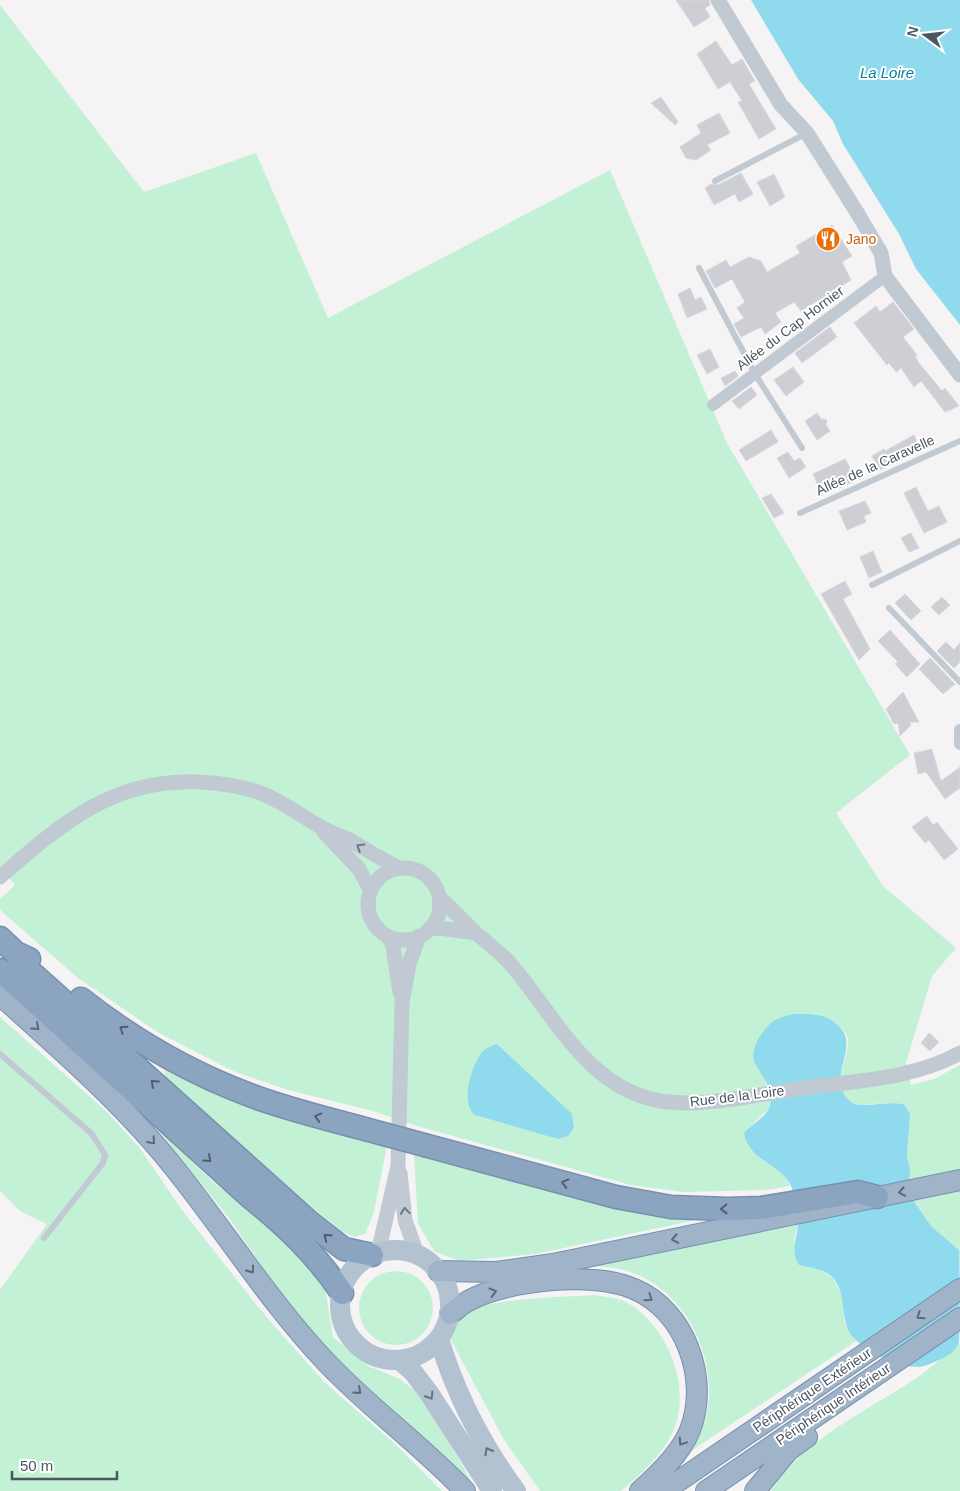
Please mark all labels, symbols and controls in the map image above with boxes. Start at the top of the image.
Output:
north arrow [900,10,950,60]
text: N [903,25,921,39]
water label: La Loire [860,64,914,81]
restaurant icon: Jano [815,226,841,252]
place label: Jano [846,231,877,247]
street label: Allée du Cap Hornier [733,282,847,373]
street label: Allée de la Caravelle [813,431,937,498]
one-way arrow [356,843,365,853]
one-way arrow [31,1021,40,1030]
one-way arrow [119,1026,128,1035]
one-way arrow [151,1080,160,1089]
street label: Rue de la Loire [689,1082,785,1110]
one-way arrow [314,1112,322,1122]
one-way arrow [146,1136,155,1145]
one-way arrow [202,1153,211,1162]
one-way arrow [560,1178,569,1189]
one-way arrow [897,1186,906,1196]
one-way arrow [720,1204,728,1214]
one-way arrow [399,1207,410,1215]
one-way arrow [670,1233,679,1244]
one-way arrow [324,1234,333,1243]
one-way arrow [245,1264,254,1274]
one-way arrow [488,1288,496,1298]
one-way arrow [644,1292,653,1302]
one-way arrow [916,1310,926,1319]
street label: Périphérique Extérieur [750,1344,874,1436]
street label: Périphérique Intérieur [773,1360,894,1448]
one-way arrow [353,1385,362,1394]
one-way arrow [424,1391,434,1400]
one-way arrow [679,1436,688,1446]
one-way arrow [484,1447,494,1456]
scale bar [12,1448,118,1480]
text: 50 m [20,1457,53,1474]

